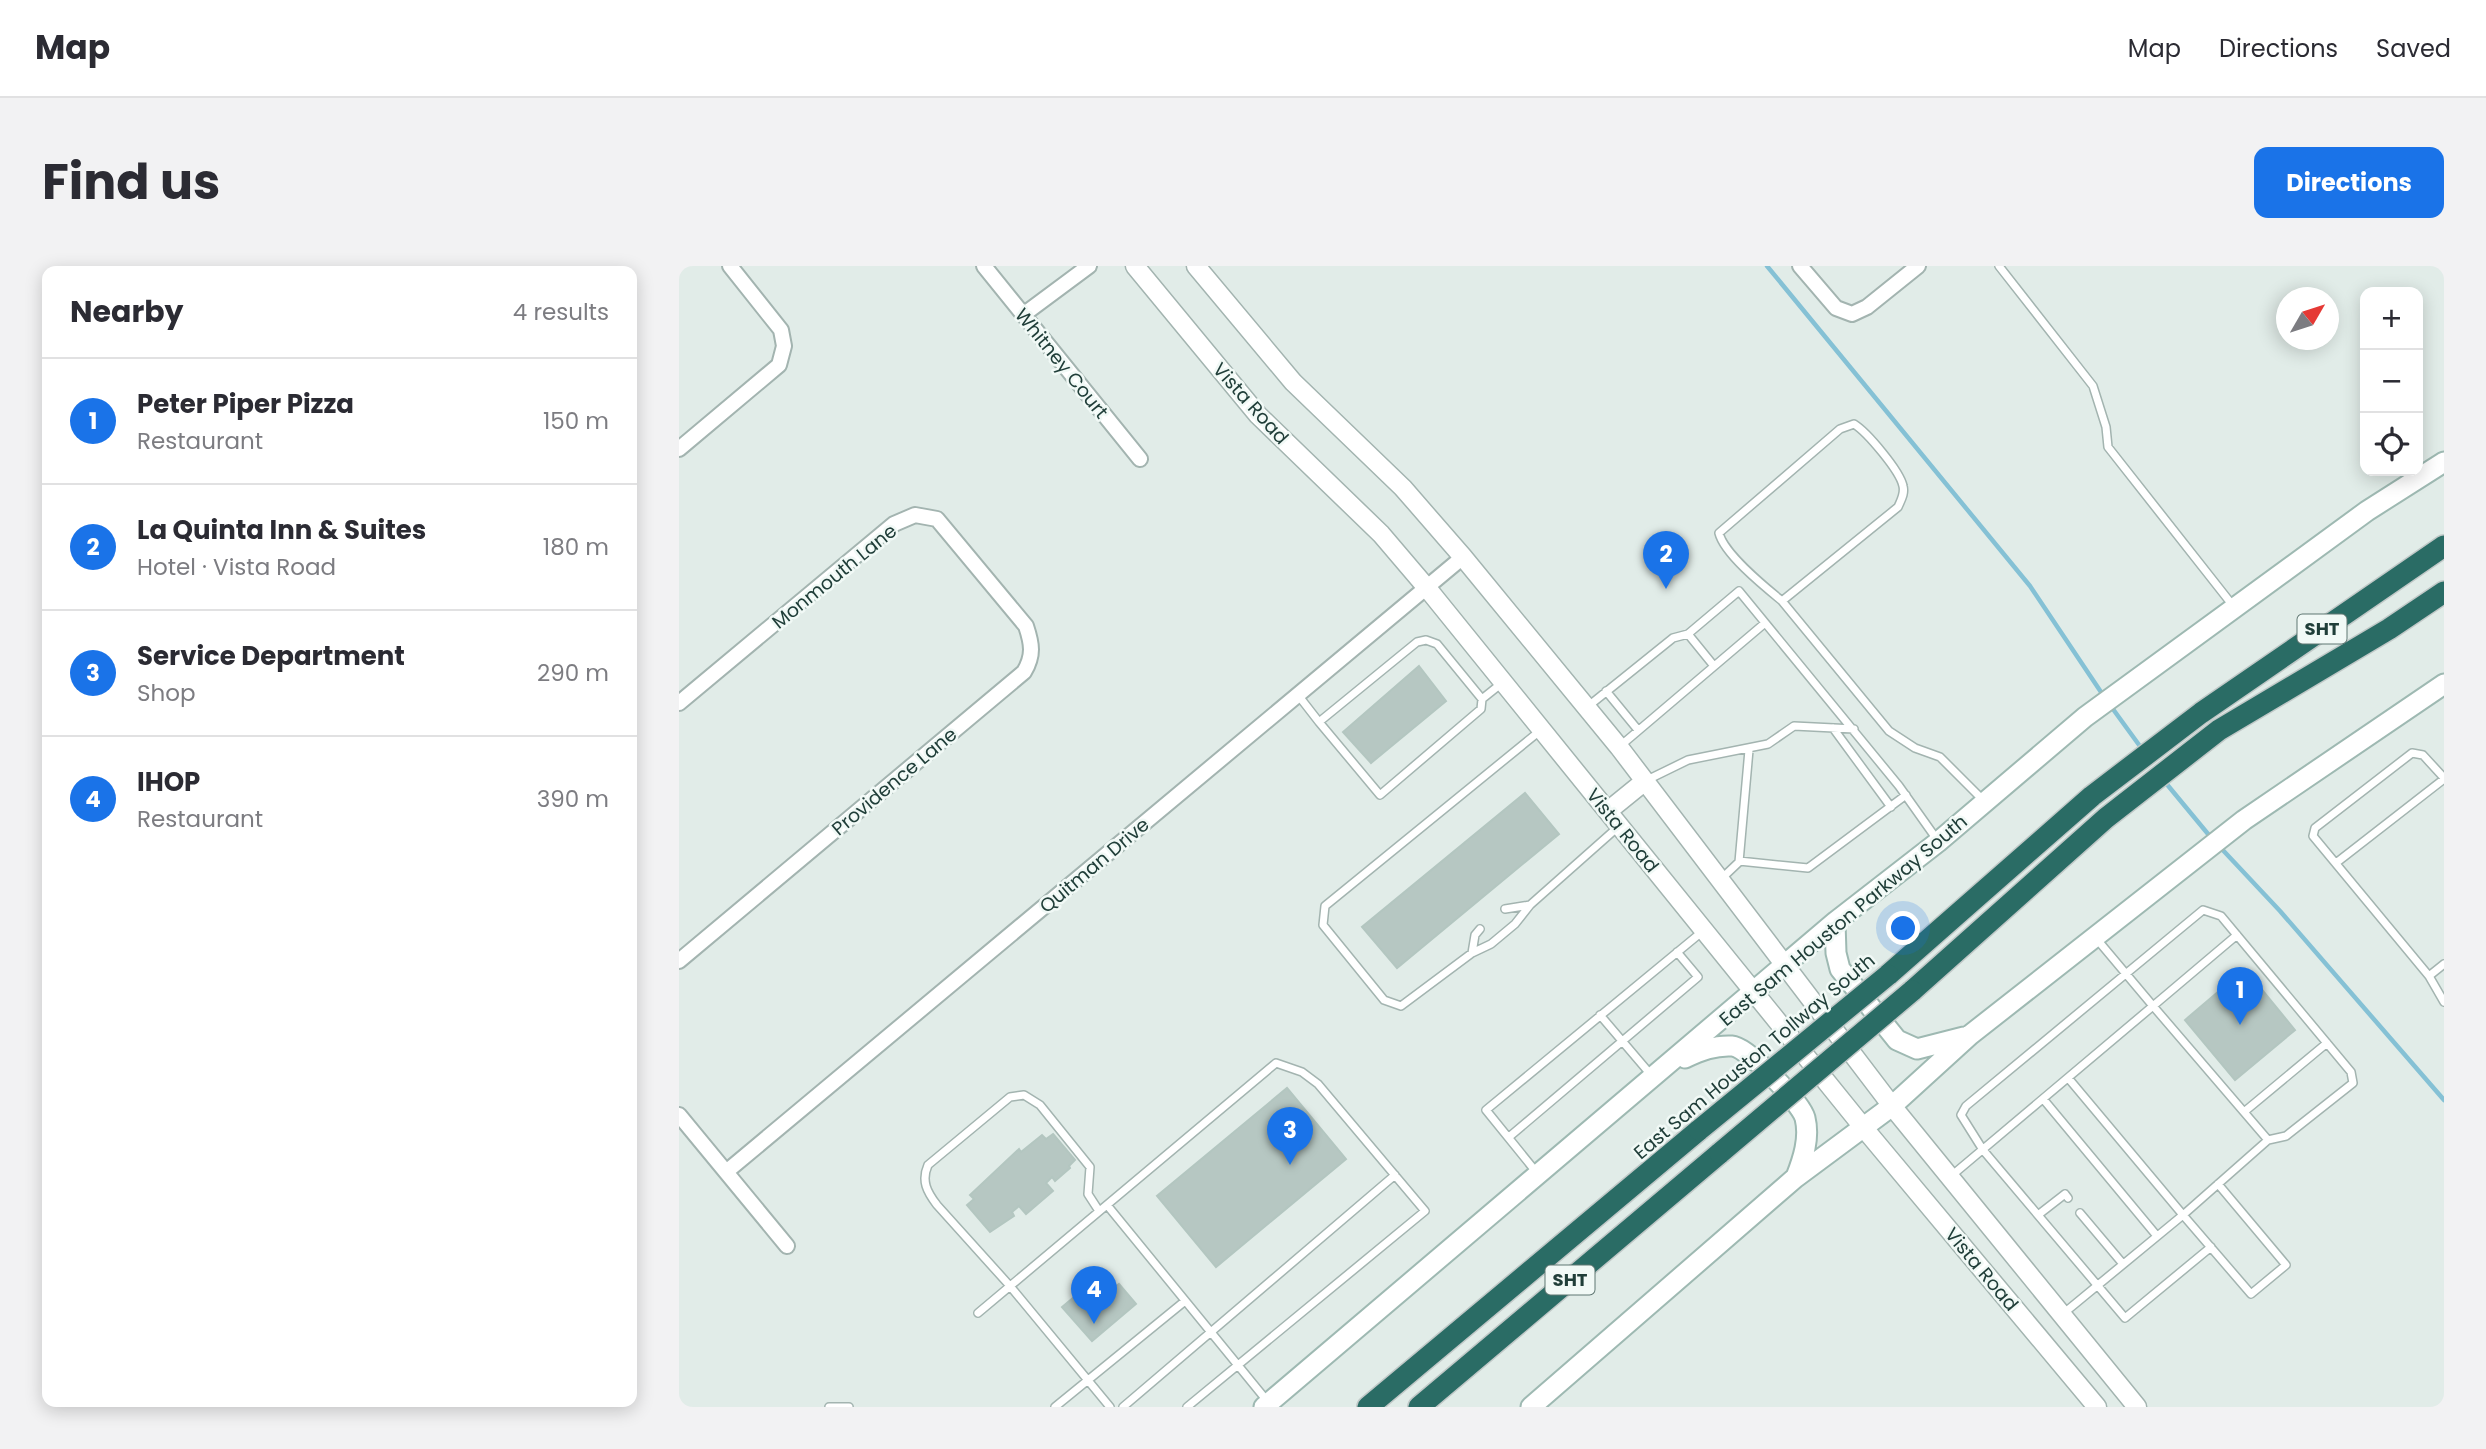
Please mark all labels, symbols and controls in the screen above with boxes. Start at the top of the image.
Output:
text: Map [35,24,110,71]
text: Map [2128,32,2181,65]
text: Directions [2219,32,2338,65]
text: Saved [2376,32,2451,65]
button: Directions [2254,147,2444,218]
text: Find us [42,148,220,216]
north arrow [2276,287,2339,350]
map controls [2360,287,2423,476]
button: + [2360,287,2423,350]
text: Nearby [70,290,184,333]
text: 4 results [513,296,609,328]
street label: Whitney Court [1009,302,1115,424]
button: − [2360,350,2423,413]
street label: Vista Road [1207,357,1295,450]
text: Peter Piper Pizza [137,386,354,422]
text: 1 [89,405,97,437]
text: 150 m [543,405,609,437]
button: locate [2360,413,2423,476]
text: Restaurant [137,425,263,457]
text: La Quinta Inn & Suites [137,512,426,548]
street label: Monmouth Lane [766,518,903,635]
text: 2 [86,531,100,563]
text: 180 m [543,531,609,563]
pin: 2 [1643,531,1689,589]
text: Hotel · Vista Road [137,551,336,583]
road number: SHT [2297,614,2347,643]
text: Service Department [137,638,405,674]
text: 3 [86,657,100,689]
text: 290 m [537,657,609,689]
text: Shop [137,677,196,709]
street label: Providence Lane [826,721,963,842]
text: IHOP [137,764,200,800]
street label: Vista Road [1580,782,1665,878]
text: 4 [85,783,101,815]
text: 390 m [537,783,609,815]
text: Restaurant [137,803,263,835]
street label: East Sam Houston Parkway South [1713,808,1973,1032]
street label: Quitman Drive [1034,811,1155,919]
your location [1886,911,1920,945]
street label: East Sam Houston Tollway South [1628,947,1881,1166]
pin: 1 [2217,967,2263,1025]
pin: 3 [1267,1107,1313,1165]
street label: Vista Road [1939,1222,2025,1317]
pin: 4 [1071,1266,1117,1324]
road number: SHT [1545,1266,1595,1294]

